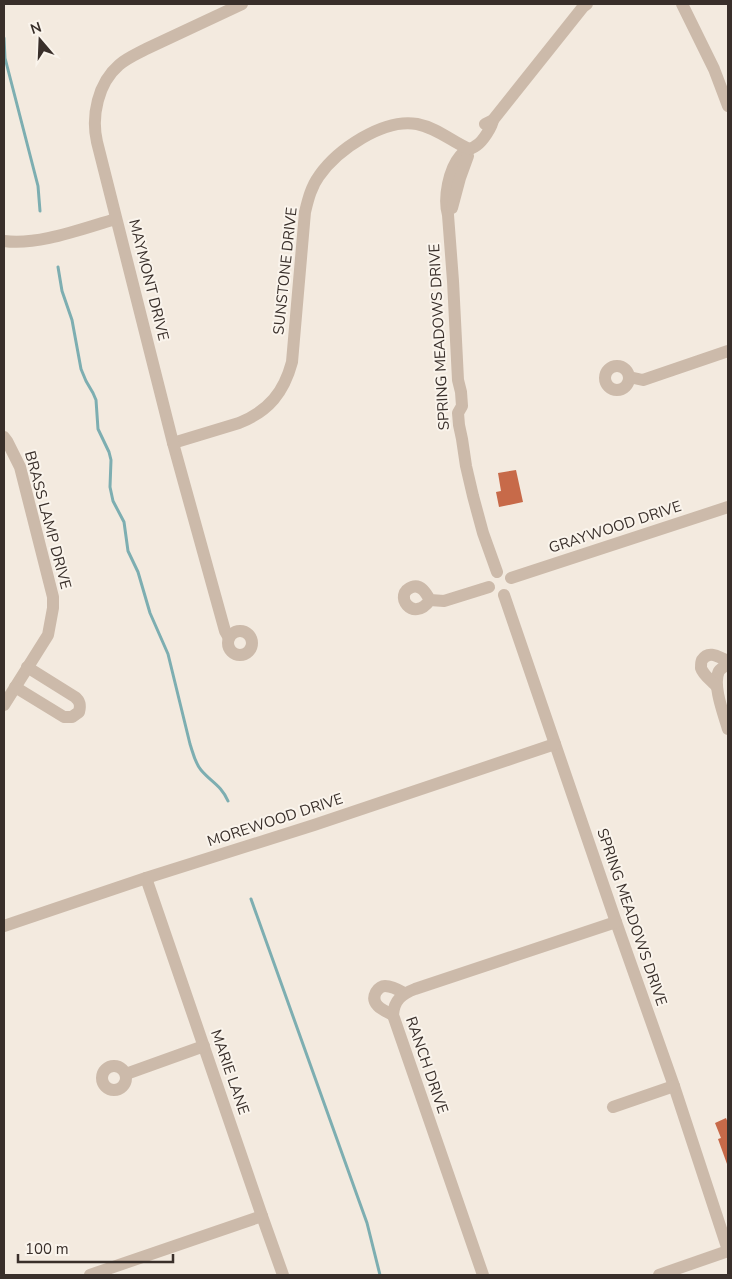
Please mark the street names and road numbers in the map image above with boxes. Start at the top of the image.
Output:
street label: SUNSTONE DRIVE [268,206,302,336]
street label: MAYMONT DRIVE [124,217,174,343]
street label: SPRING MEADOWS DRIVE [424,243,454,431]
street label: BRASS LAMP DRIVE [20,449,76,591]
street label: GRAYWOOD DRIVE [546,496,684,558]
street label: MOREWOOD DRIVE [205,789,345,851]
street label: SPRING MEADOWS DRIVE [592,826,672,1008]
street label: RANCH DRIVE [401,1014,453,1116]
street label: MARIE LANE [206,1027,254,1117]

